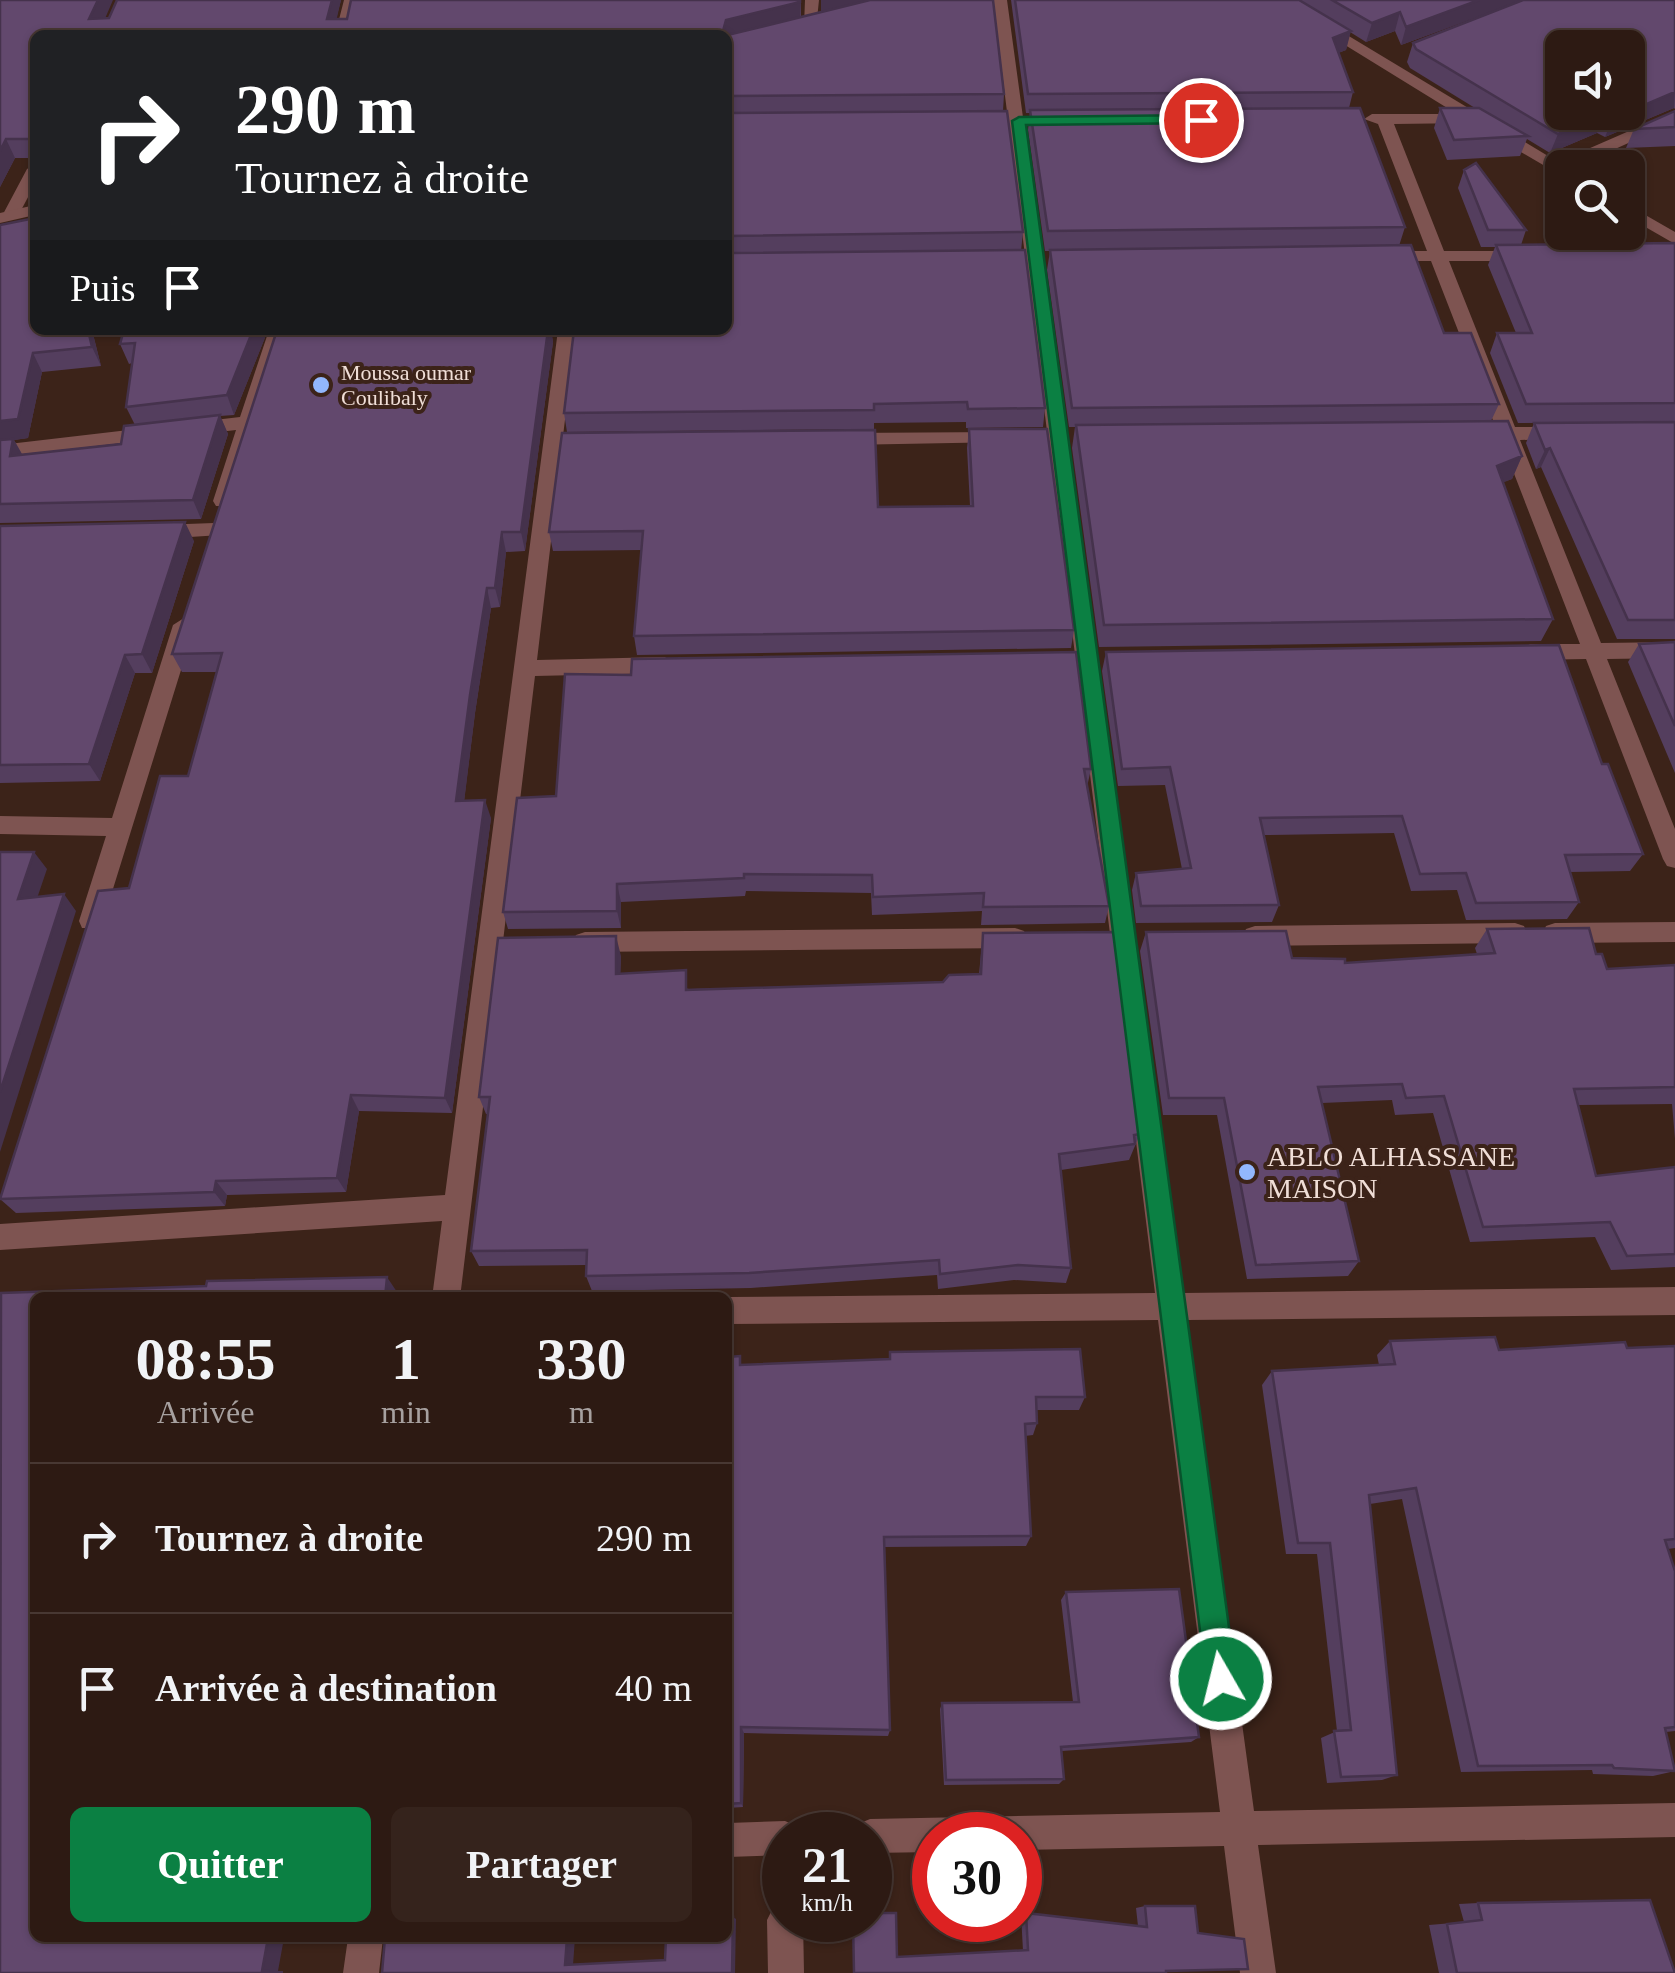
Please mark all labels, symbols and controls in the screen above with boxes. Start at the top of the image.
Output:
map controls [1545,30,1645,250]
button: sound [1545,30,1645,130]
icon: right [70,70,200,200]
text: 290 m [235,71,416,148]
pin [1159,78,1244,163]
icon: arrive [1174,93,1229,148]
button: search [1545,150,1645,250]
text: Tournez à droite [235,153,529,203]
icon: arrive [155,260,210,315]
text: Puis [70,267,135,309]
place label: Moussa oumar Coulibaly [341,360,472,410]
marker: Moussa oumar Coulibaly [310,374,332,396]
place label: ABLO ALHASSANE MAISON [1267,1141,1515,1204]
marker: ABLO ALHASSANE MAISON [1236,1161,1258,1183]
text: 08:55 [136,1326,276,1392]
text: 1 [391,1326,421,1392]
text: 330 [536,1326,626,1392]
text: Arrivée [157,1394,254,1430]
text: min [381,1394,431,1430]
text: m [569,1394,594,1430]
icon: right [70,1511,125,1566]
text: Tournez à droite [155,1517,423,1559]
text: 290 m [596,1517,692,1559]
position arrow [1169,1627,1273,1731]
icon: arrive [70,1661,125,1716]
text: Arrivée à destination [155,1667,497,1709]
text: 40 m [615,1667,692,1709]
button: Quitter [70,1807,371,1922]
button: Partager [391,1807,692,1922]
speed limit sign: 30 [912,1812,1042,1942]
text: 21 [802,1837,852,1893]
text: km/h [801,1889,853,1916]

